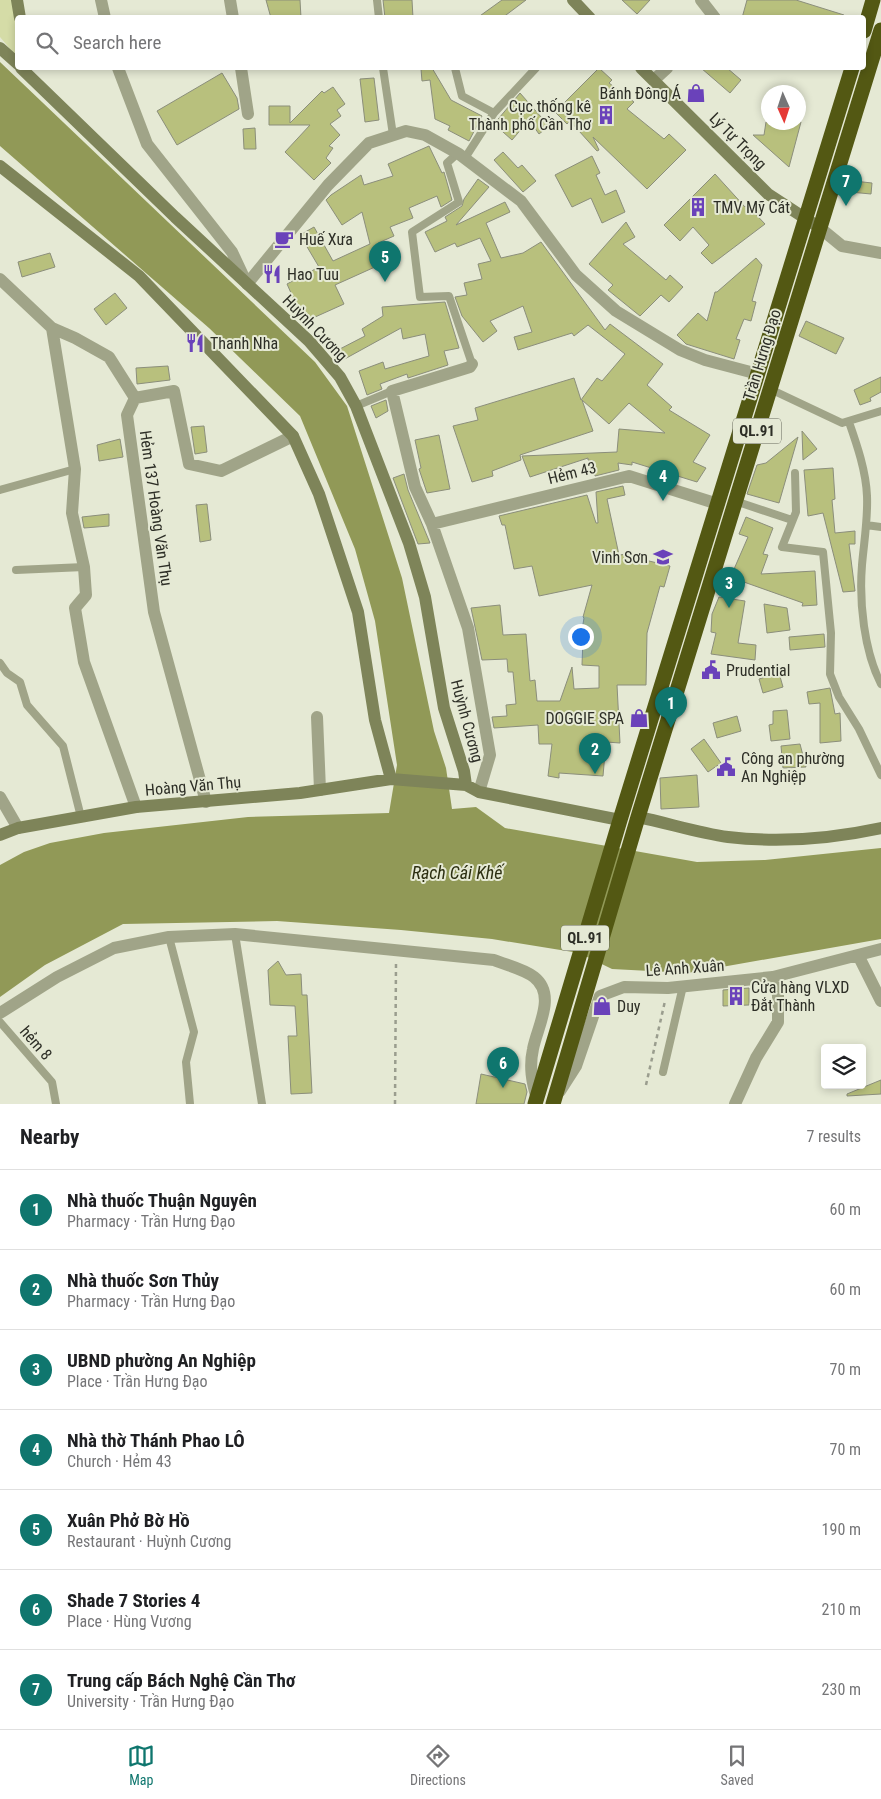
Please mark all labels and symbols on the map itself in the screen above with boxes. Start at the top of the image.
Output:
shop icon: Bánh Đông Á [685,82,707,104]
place label: Bánh Đông Á [600,84,681,103]
north arrow [761,85,806,130]
place label: Cục thống kê Thành phố Cần Thơ [469,97,592,134]
building icon: Cục thống kê Thành phố Cần Thơ [595,104,617,126]
street label: Lý Tự Trọng [706,109,770,173]
pin: 7 [830,165,862,206]
building icon: TMV Mỹ Cát [687,196,709,218]
place label: TMV Mỹ Cát [713,198,790,217]
cafe icon: Huế Xưa [273,228,295,250]
place label: Huế Xưa [299,230,353,249]
pin: 5 [369,241,401,282]
restaurant icon: Hao Tuu [261,263,283,285]
place label: Hao Tuu [287,265,339,284]
street label: Huỳnh Cương [279,291,351,365]
street label: Trần Hưng Đạo [739,307,785,403]
restaurant icon: Thanh Nha [184,332,206,354]
place label: Thanh Nha [210,334,278,353]
road number: QL.91 [733,418,781,444]
street label: Hẻm 137 Hoàng Văn Thụ [136,429,176,587]
street label: Hẻm 43 [546,458,598,488]
pin: 4 [647,460,679,501]
school or university icon: Vinh Sơn [652,546,674,568]
place label: Vinh Sơn [592,548,648,567]
pin: 3 [713,567,745,608]
your location [568,624,594,650]
public building icon: Prudential [700,659,722,681]
place label: Prudential [726,661,790,680]
street label: Huỳnh Cương [447,677,487,765]
pin: 1 [655,687,687,728]
shop icon: DOGGIE SPA [628,707,650,729]
place label: DOGGIE SPA [545,709,624,728]
pin: 2 [579,733,611,774]
place label: Công an phường An Nghiệp [741,749,845,786]
public building icon: Công an phường An Nghiệp [715,756,737,778]
street label: Hoàng Văn Thụ [144,772,242,800]
water label: Rạch Cái Khế [412,862,505,883]
road number: QL.91 [561,926,609,950]
street label: Lê Anh Xuân [645,956,725,980]
place label: Cửa hàng VLXD Đắt Thành [751,978,849,1015]
building icon: Cửa hàng VLXD Đắt Thành [725,985,747,1007]
shop icon: Duy [591,995,613,1017]
place label: Duy [617,997,641,1016]
street label: hẻm 8 [16,1022,56,1064]
pin: 6 [487,1047,519,1088]

